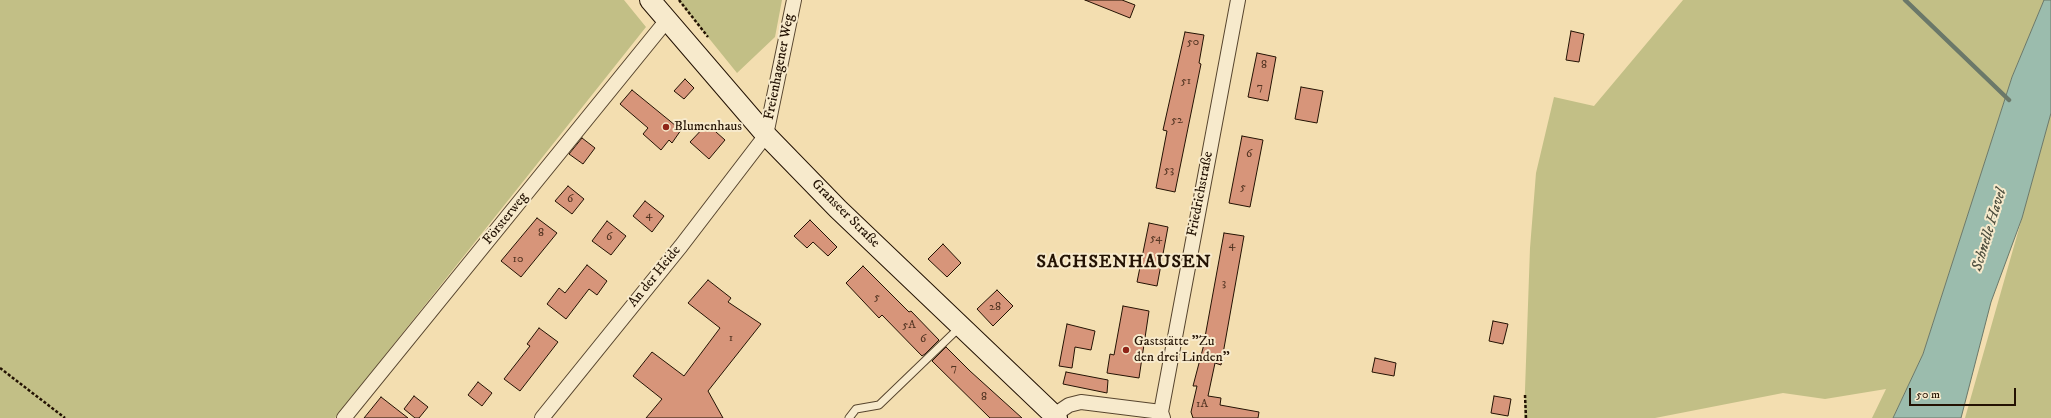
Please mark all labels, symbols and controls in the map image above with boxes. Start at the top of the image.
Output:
street label: Freienhagener Weg [761,13,799,121]
house number: 50 [1187,36,1199,50]
house number: 8 [1261,59,1267,73]
house number: 51 [1181,75,1191,89]
house number: 7 [1257,81,1263,95]
house number: 52 [1171,114,1183,128]
place label: Blumenhaus [674,119,742,135]
marker: Blumenhaus [661,122,671,132]
house number: 6 [1246,148,1252,162]
street label: Friedrichstraße [1185,150,1217,238]
house number: 53 [1164,164,1174,178]
street label: Granseer Straße [807,176,883,252]
house number: 5 [1240,181,1246,195]
water label: Schnelle Havel [1969,187,2011,273]
street label: Försterweg [480,190,532,248]
house number: 6 [567,193,573,207]
house number: 4 [646,209,652,223]
house number: 8 [538,227,544,241]
house number: 6 [606,231,612,245]
house number: 54 [1150,232,1162,246]
house number: 4 [1229,239,1235,253]
street label: An der Heide [625,243,685,311]
district label: SACHSENHAUSEN [1037,252,1211,274]
house number: 10 [513,253,523,267]
house number: 3 [1222,277,1226,291]
house number: 5 [874,291,880,305]
house number: 28 [989,301,1001,315]
house number: 5A [902,319,916,333]
house number: 1 [729,332,733,346]
house number: 6 [920,333,926,347]
place label: Gaststätte "Zu den drei Linden" [1134,334,1230,366]
marker: Gaststätte "Zu den drei Linden" [1121,345,1131,355]
house number: 7 [951,362,957,376]
scale bar [1911,380,2018,406]
text: 50 m [1916,387,1940,402]
house number: 8 [981,391,987,405]
house number: 1A [1196,398,1208,412]

